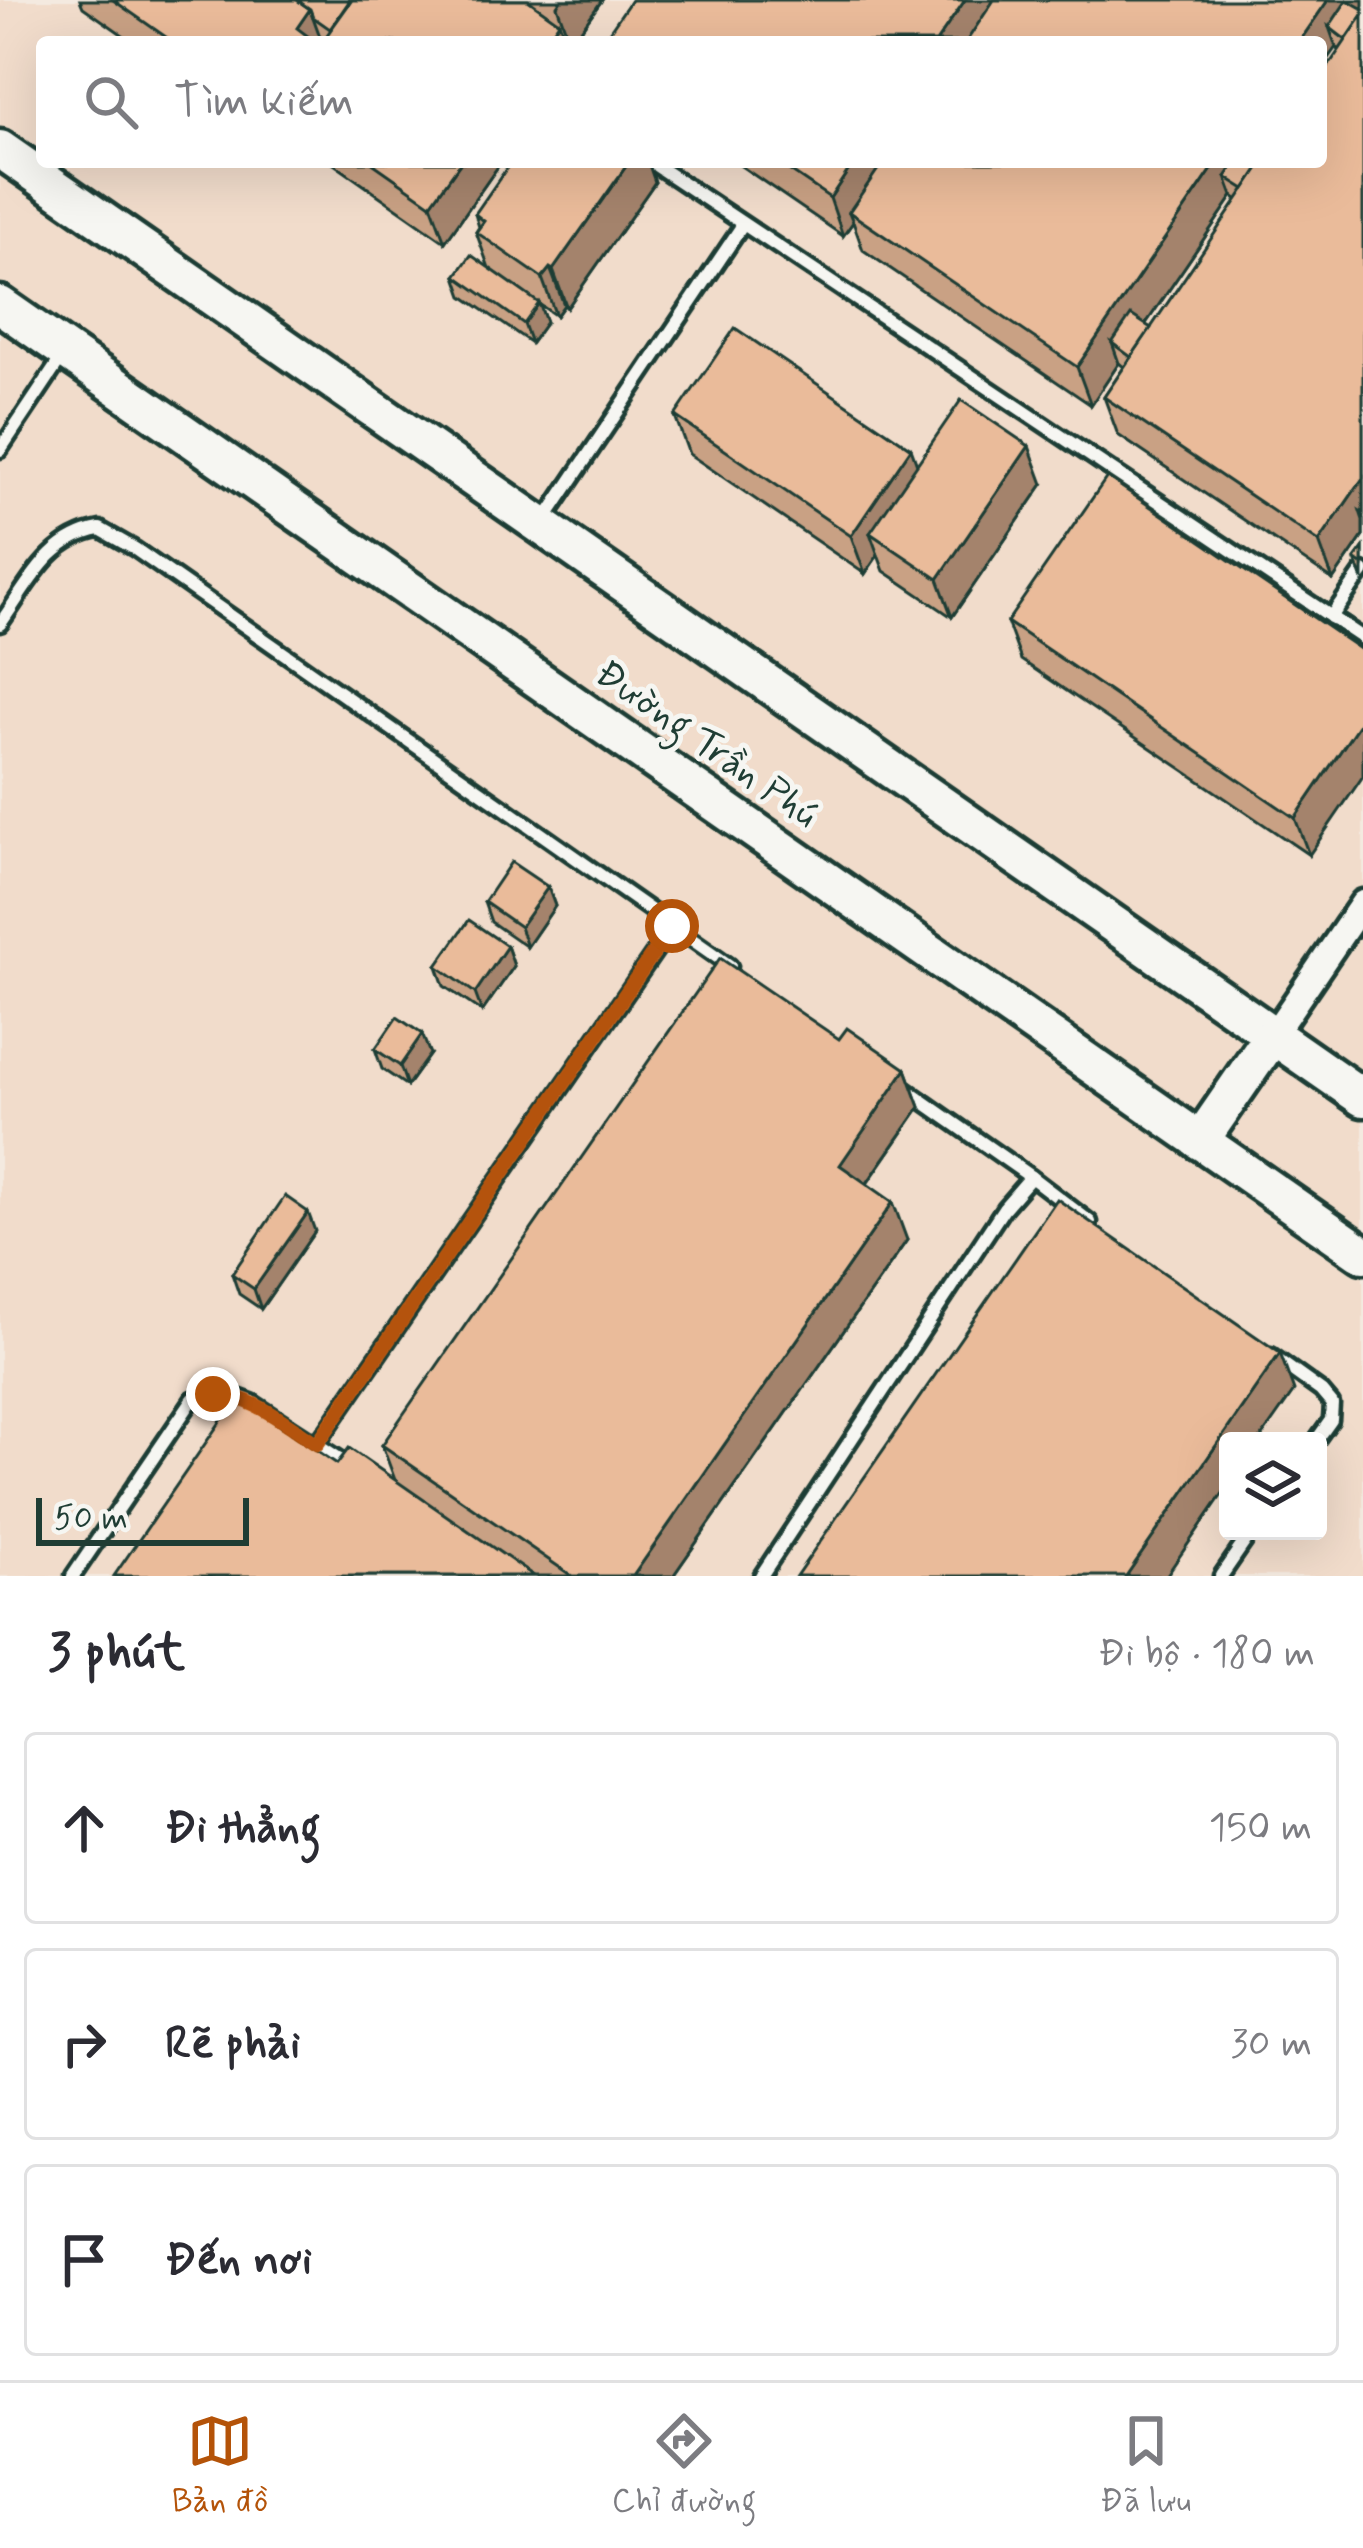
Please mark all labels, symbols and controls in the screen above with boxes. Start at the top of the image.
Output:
search box [36,36,1327,168]
icon: search [78,69,144,135]
text: Tìm kiếm [174,73,354,132]
street label: Đường Trần Phú [583,649,828,843]
route start [645,899,699,953]
route end [186,1367,240,1421]
map controls [1219,1432,1327,1540]
button: layers [1219,1432,1327,1540]
scale bar [36,1492,249,1545]
text: 50 m [54,1497,128,1541]
text: 3 phút [48,1621,185,1687]
text: Đi bộ · 180 m [1098,1629,1315,1680]
icon: ahead [51,1795,117,1861]
text: Đi thẳng [165,1799,321,1858]
text: 150 m [1209,1803,1312,1854]
icon: right [51,2011,117,2077]
text: Rẽ phải [165,2015,300,2074]
text: 30 m [1230,2019,1312,2070]
icon: arrive [51,2227,117,2293]
text: Đến nơi [165,2231,312,2290]
tab: Bản đồ [172,2408,268,2524]
tab: Chỉ đường [612,2408,756,2524]
tab: Đã lưu [1100,2408,1191,2524]

